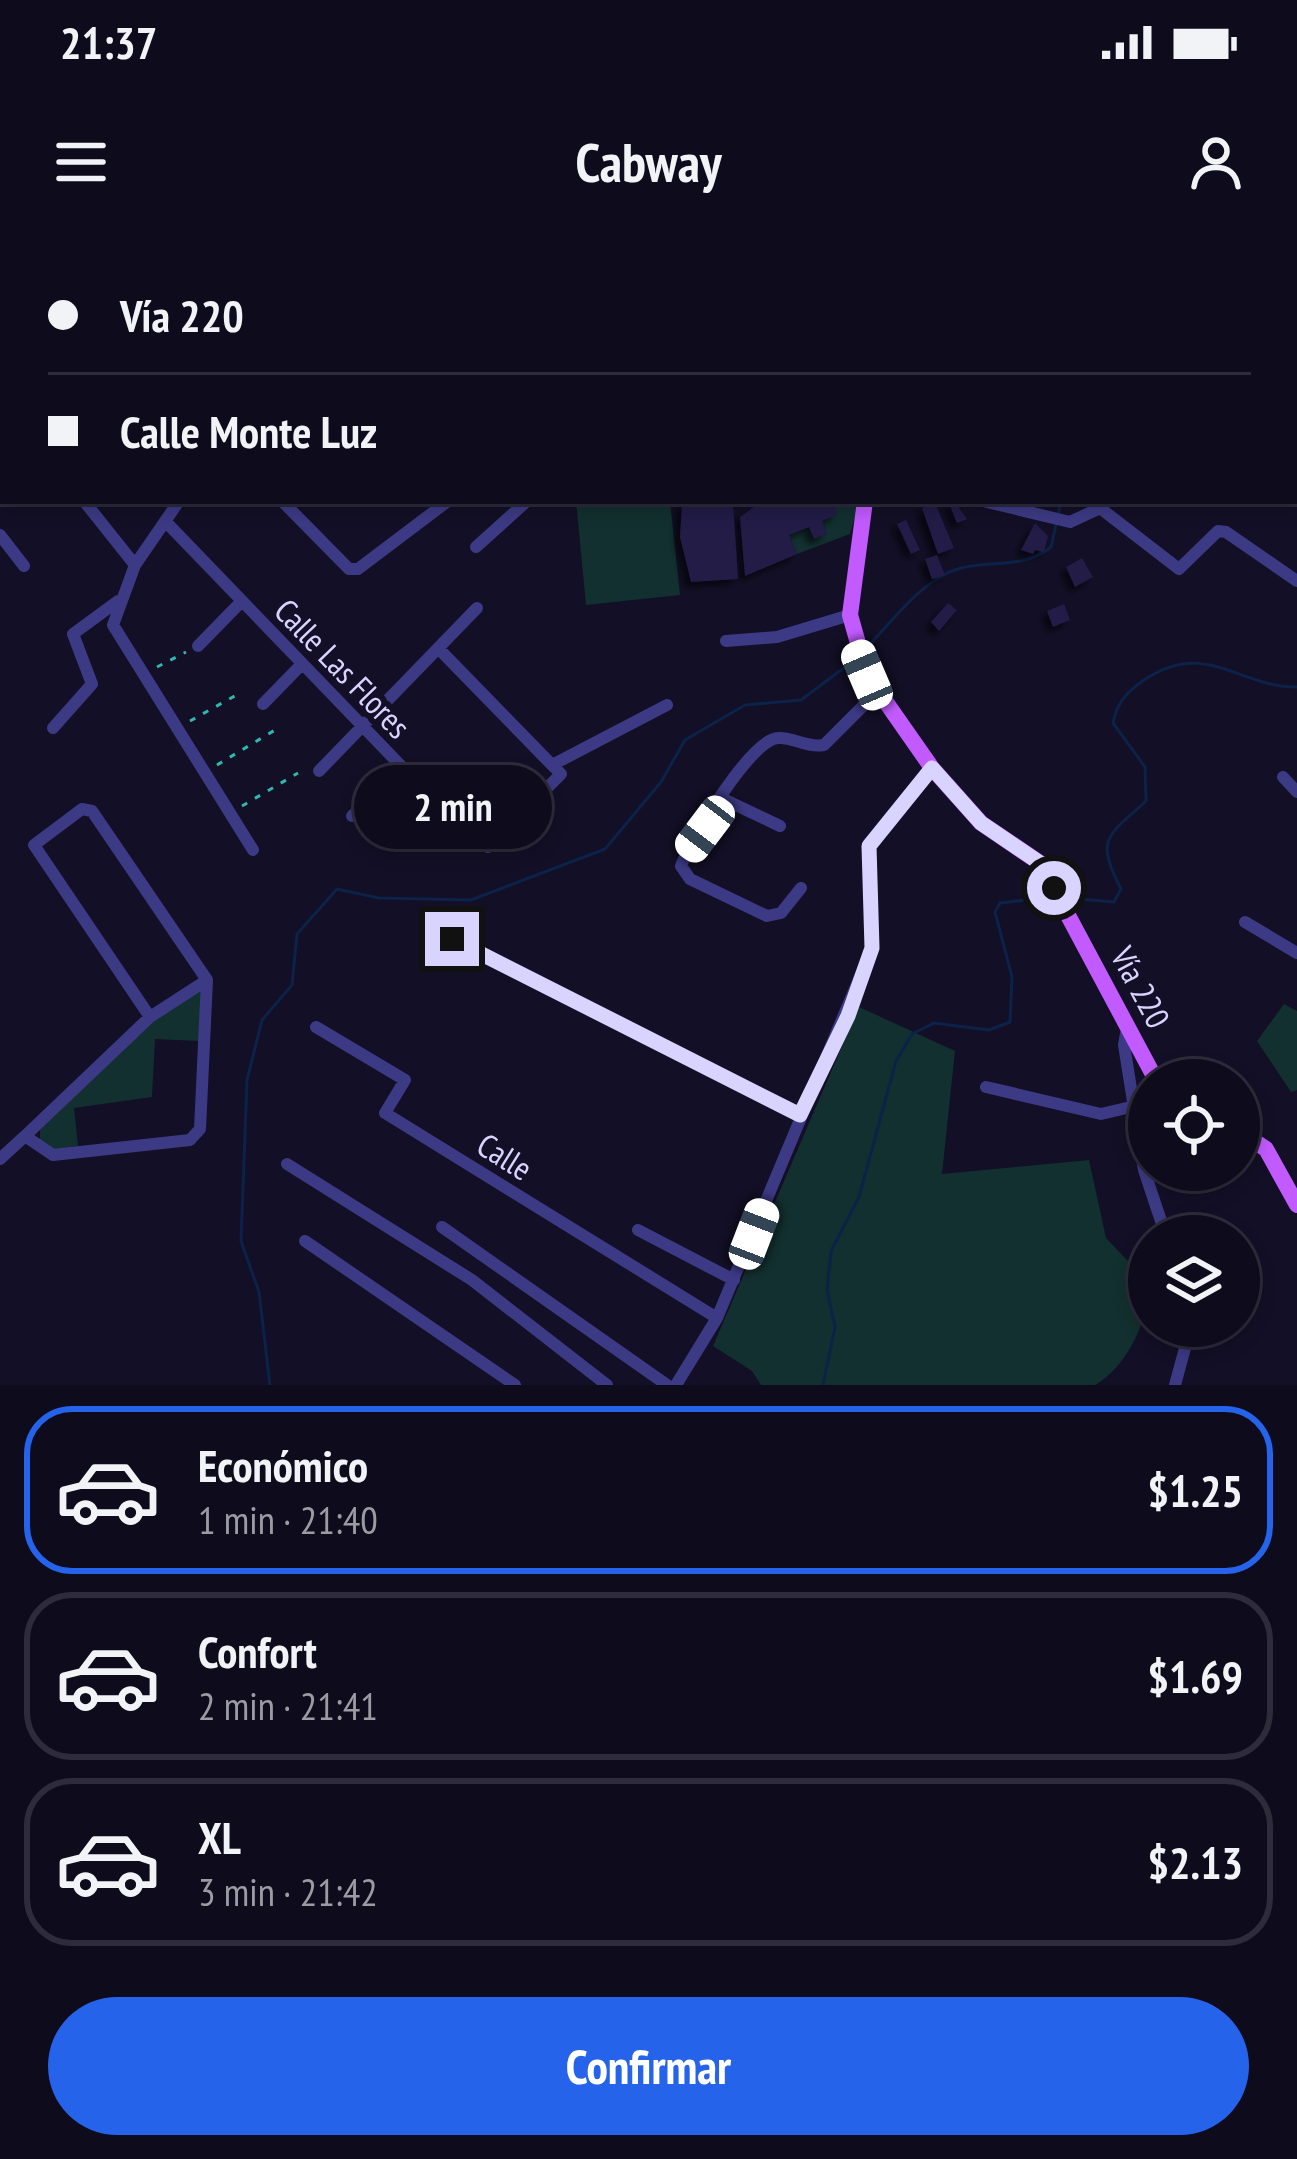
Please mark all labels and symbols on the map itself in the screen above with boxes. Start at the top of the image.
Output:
street label: Calle Las Flores [266,589,420,747]
car [836,635,898,715]
callout: 2 min [353,765,551,849]
car [669,789,741,869]
route start [1027,861,1081,915]
route end [425,912,479,966]
street label: Vía 220 [1101,938,1180,1035]
street label: Calle [469,1123,541,1189]
car [724,1194,784,1274]

